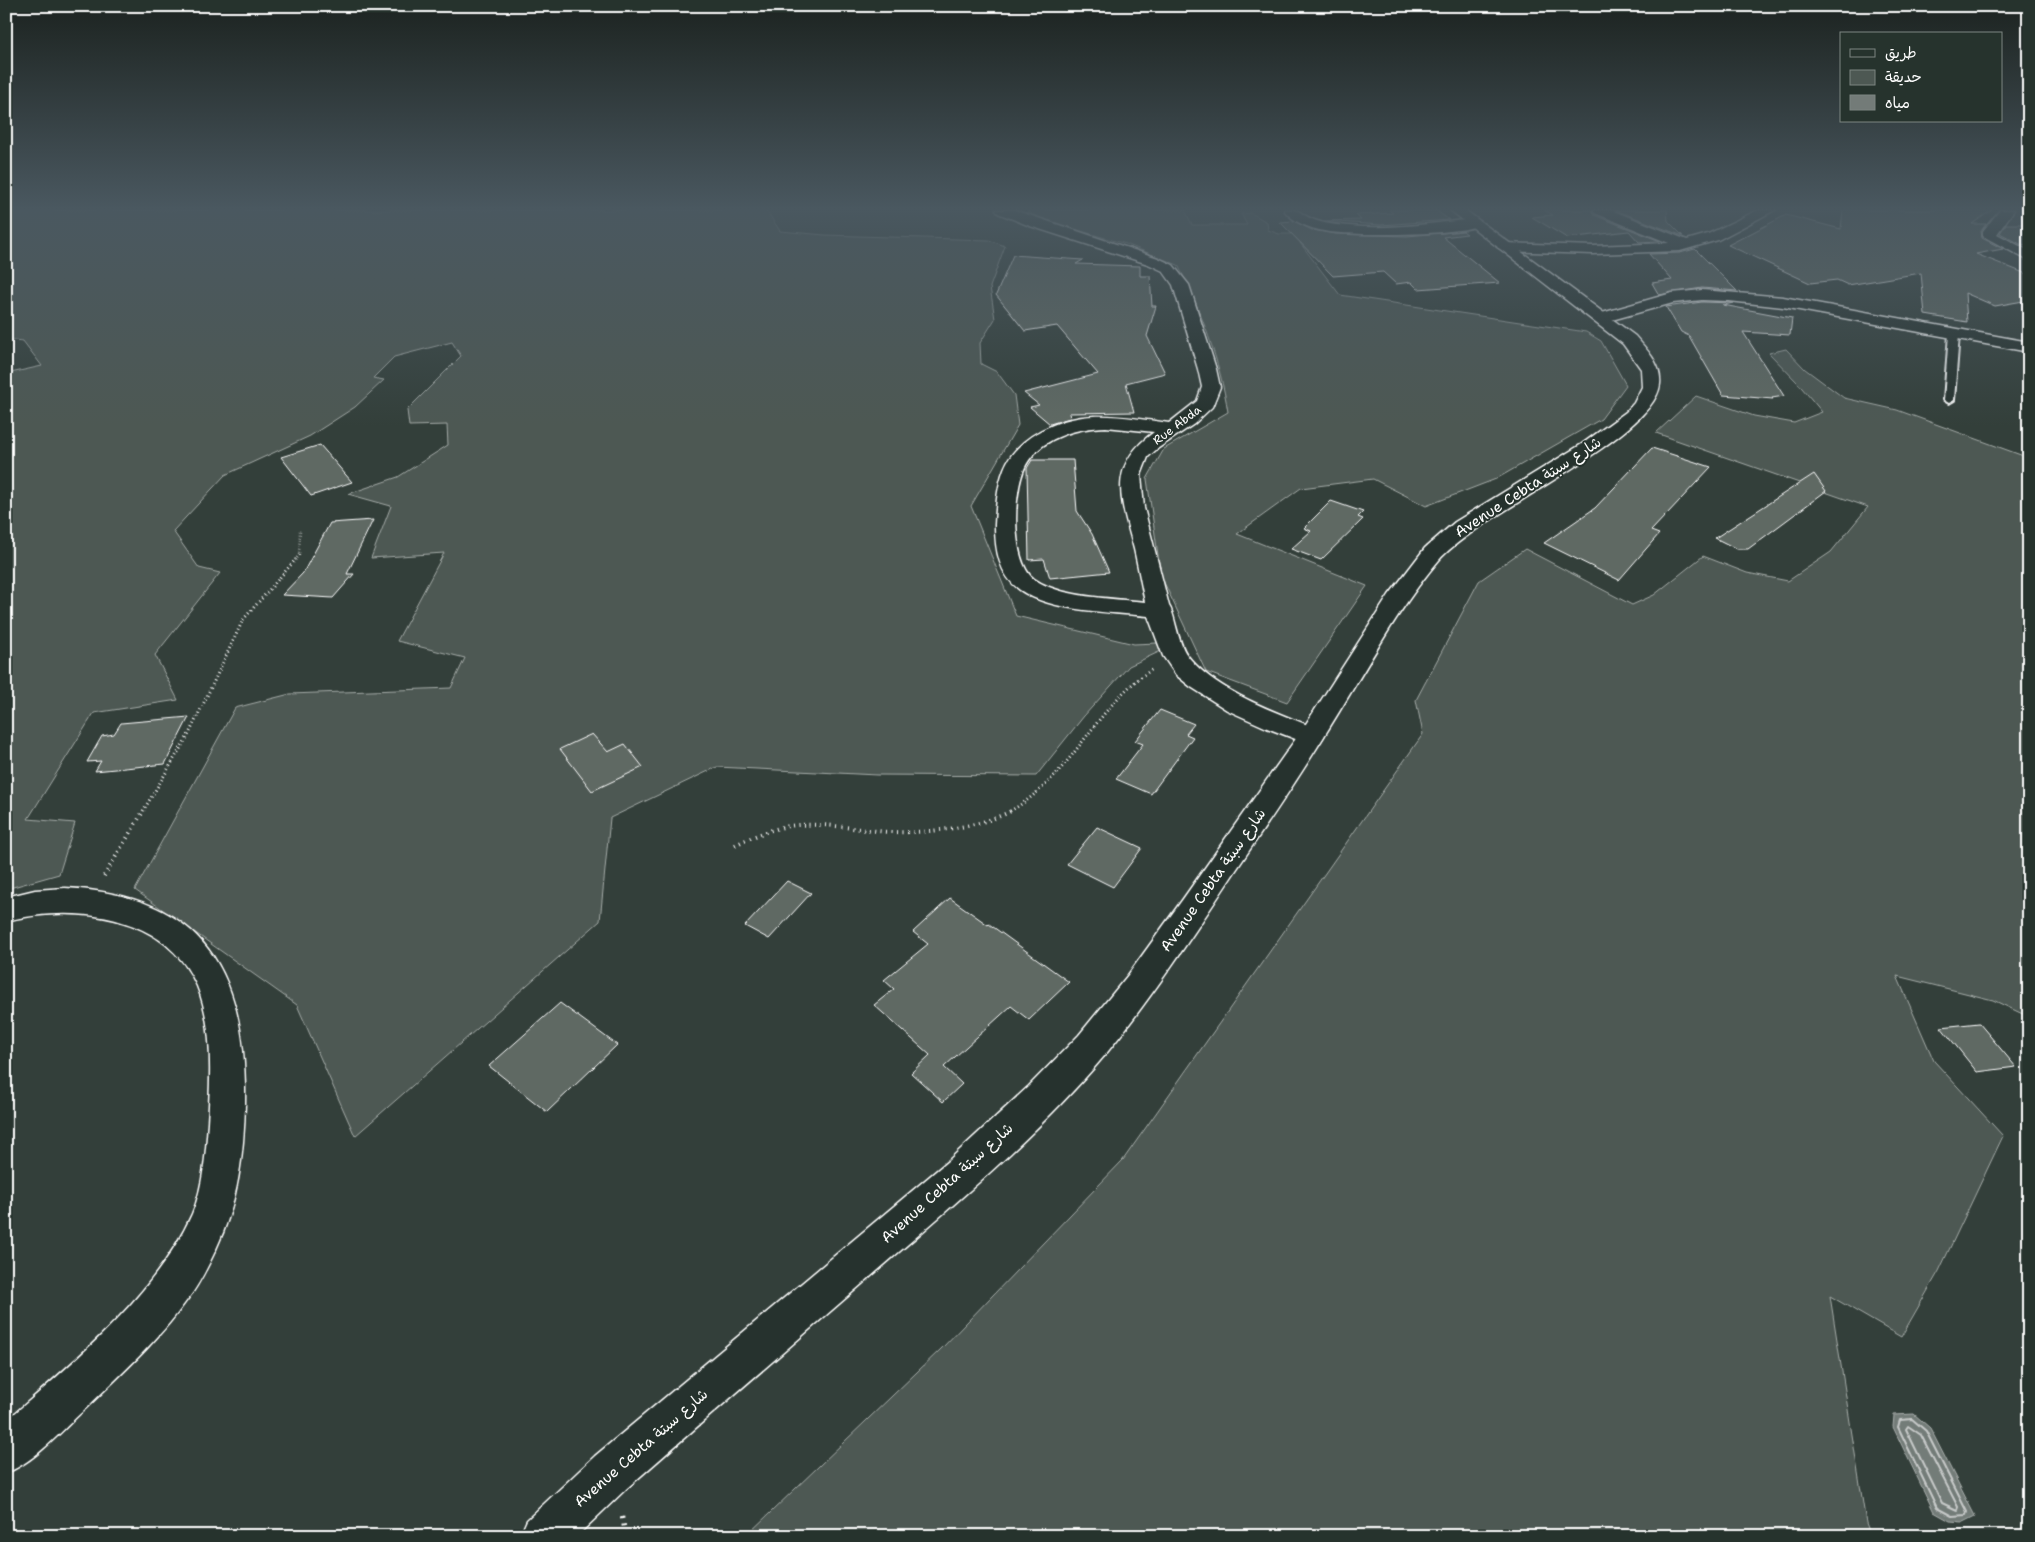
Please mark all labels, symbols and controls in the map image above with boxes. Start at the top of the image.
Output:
legend [1840,32,2002,122]
text: طريق [1885,43,1917,63]
text: حديقة [1885,67,1922,87]
text: مياه [1885,93,1910,113]
street label: Rue Abda [1150,401,1205,448]
street label: Avenue Cebta شارع سبتة [1451,432,1605,542]
street label: Avenue Cebta شارع سبتة [1156,804,1270,956]
street label: Avenue Cebta شارع سبتة [877,1118,1017,1248]
street label: Avenue Cebta شارع سبتة [570,1384,712,1512]

